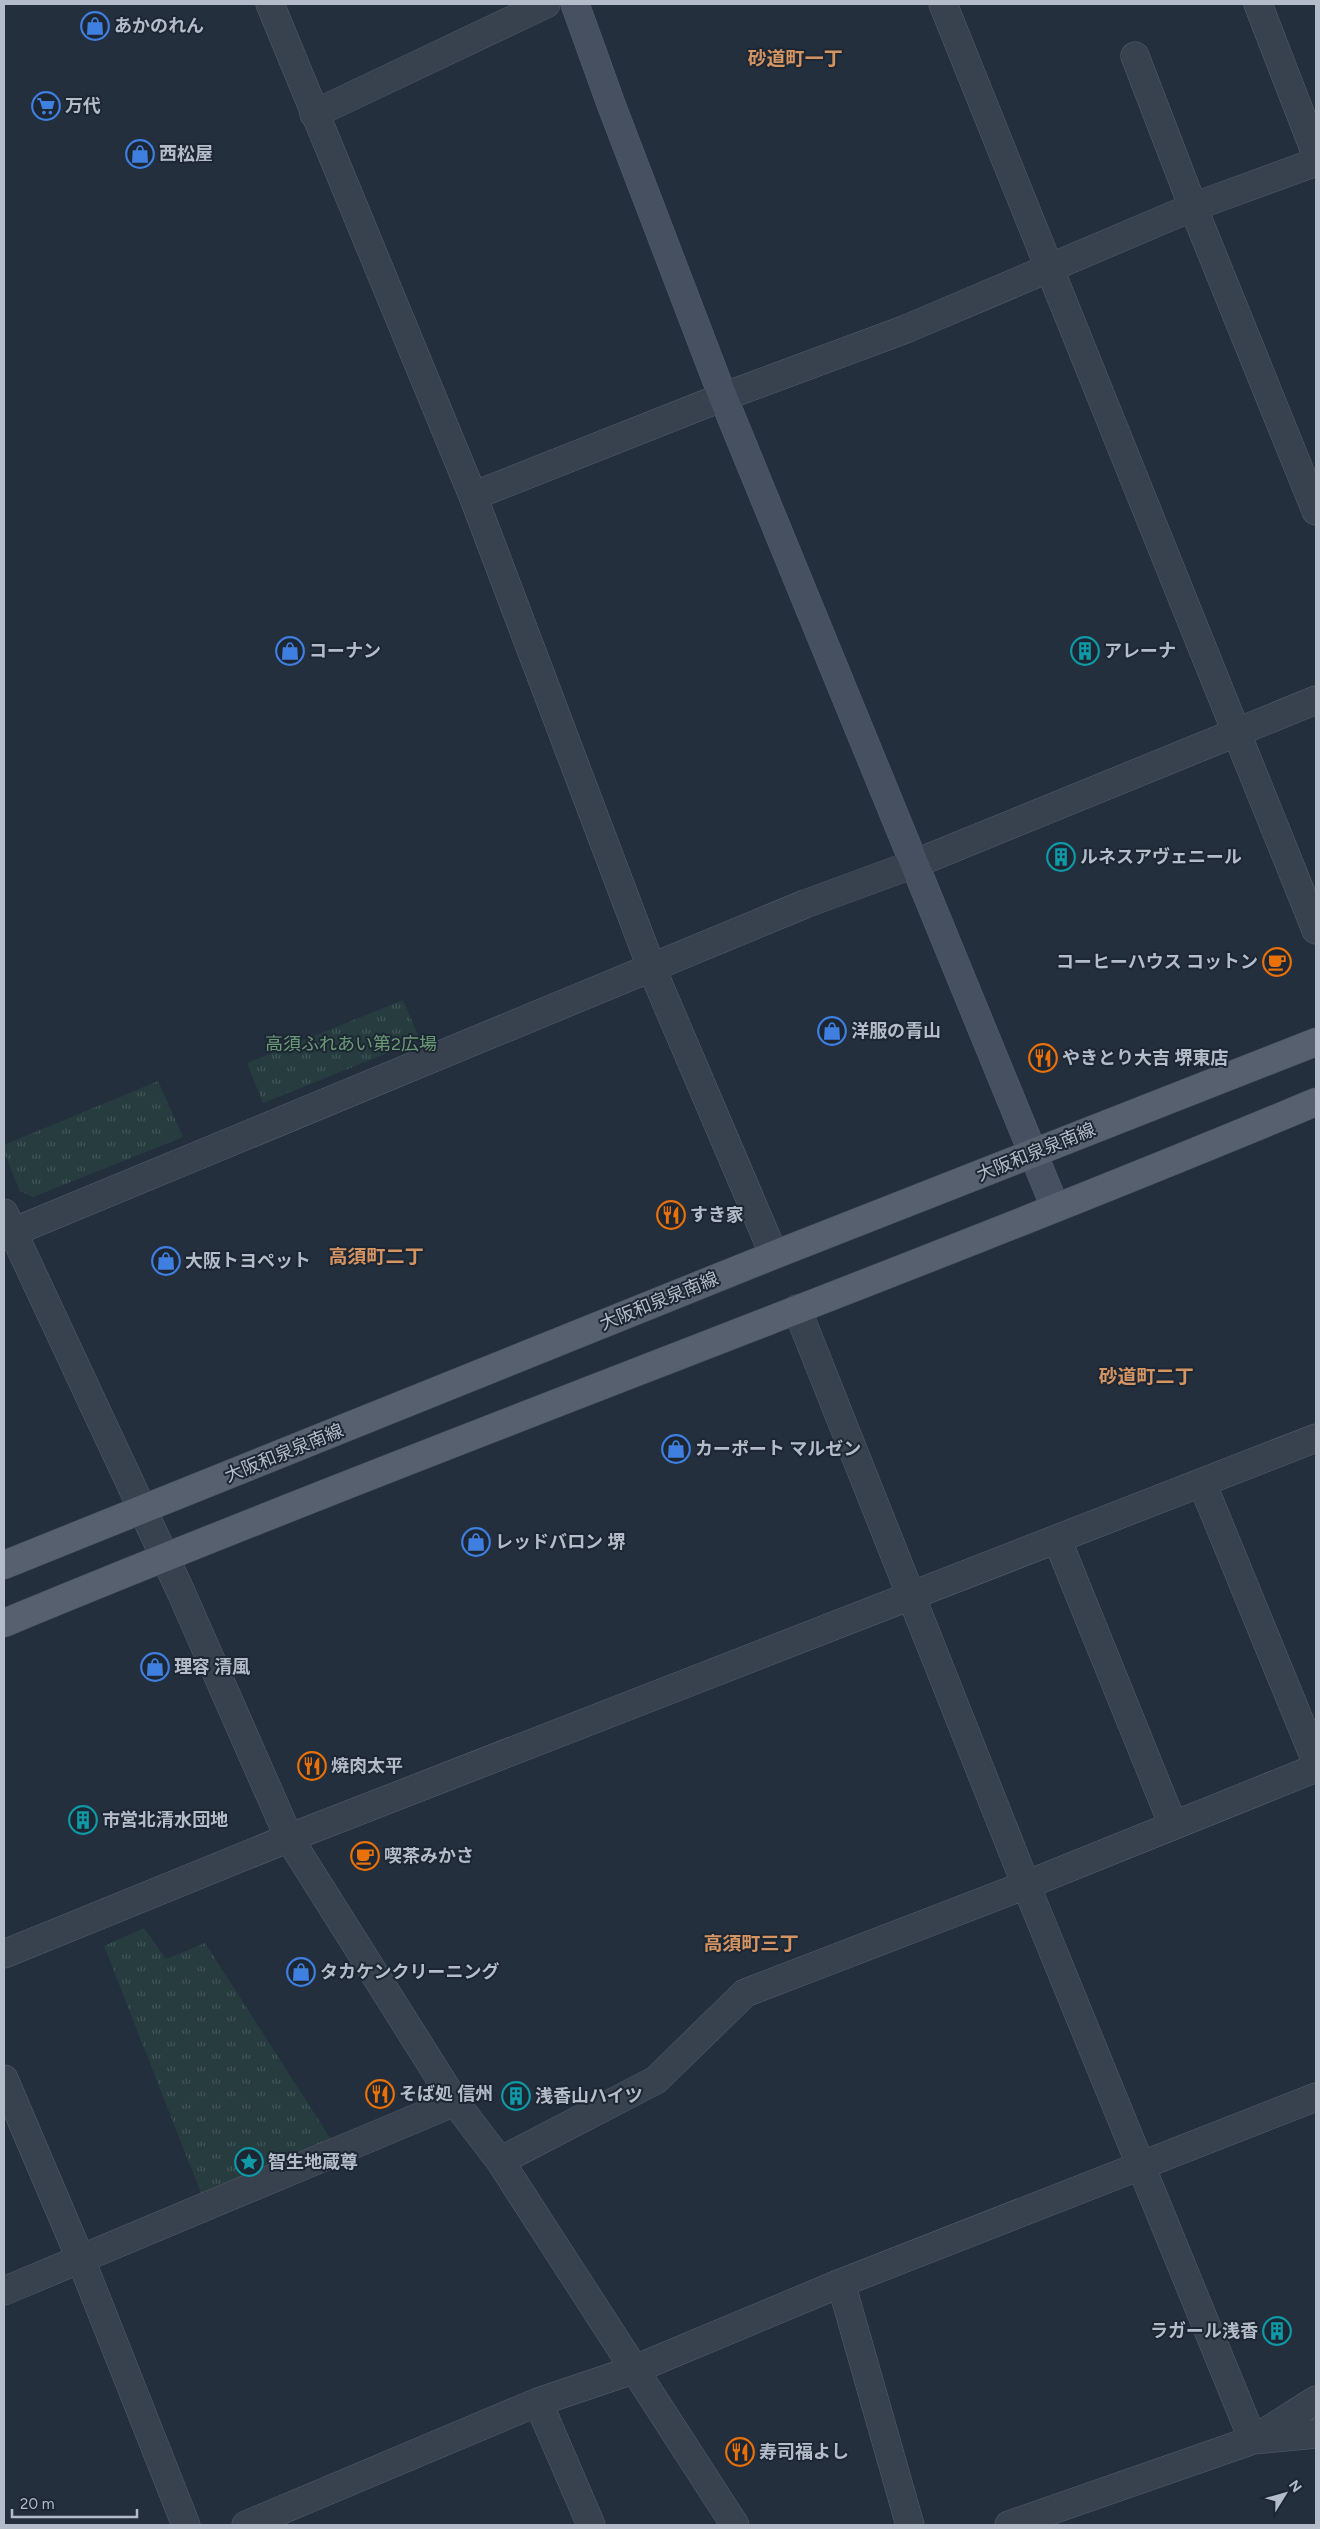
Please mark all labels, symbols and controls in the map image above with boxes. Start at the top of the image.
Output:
shop icon: あかのれん [80,11,110,41]
place label: あかのれん [114,15,204,37]
district label: 砂道町一丁 [747,47,843,70]
supermarket icon: 万代 [31,91,61,121]
place label: 万代 [65,95,101,117]
shop icon: 西松屋 [125,139,155,169]
place label: 西松屋 [159,143,213,165]
shop icon: コーナン [275,636,305,666]
building icon: アレーナ [1070,636,1100,666]
place label: コーナン [309,640,381,662]
place label: アレーナ [1104,640,1176,662]
building icon: ルネスアヴェニール [1046,842,1076,872]
place label: ルネスアヴェニール [1080,846,1242,868]
cafe icon: コーヒーハウス コットン [1262,947,1292,977]
place label: コーヒーハウス コットン [1056,951,1258,973]
shop icon: 洋服の青山 [817,1016,847,1046]
place label: 洋服の青山 [851,1020,941,1042]
park label: 高須ふれあい第2広場 [265,1033,437,1055]
restaurant icon: やきとり大吉 堺東店 [1028,1043,1058,1073]
place label: やきとり大吉 堺東店 [1062,1047,1228,1069]
street label: 大阪和泉泉南線 [973,1118,1099,1186]
restaurant icon: すき家 [656,1200,686,1230]
place label: すき家 [690,1204,744,1226]
district label: 高須町二丁 [328,1245,424,1268]
shop icon: 大阪トヨペット [151,1246,181,1276]
place label: 大阪トヨペット [185,1250,311,1272]
street label: 大阪和泉泉南線 [596,1267,722,1335]
district label: 砂道町二丁 [1098,1365,1194,1388]
street label: 大阪和泉泉南線 [221,1419,347,1487]
shop icon: カーポート マルゼン [661,1434,691,1464]
place label: カーポート マルゼン [695,1438,861,1460]
shop icon: レッドバロン 堺 [461,1527,491,1557]
place label: レッドバロン 堺 [495,1531,626,1553]
shop icon: 理容 清風 [140,1652,170,1682]
place label: 理容 清風 [174,1656,250,1678]
restaurant icon: 焼肉太平 [297,1751,327,1781]
place label: 焼肉太平 [331,1755,403,1777]
building icon: 市営北清水団地 [68,1805,98,1835]
place label: 市営北清水団地 [102,1809,228,1831]
cafe icon: 喫茶みかさ [350,1841,380,1871]
place label: 喫茶みかさ [384,1845,474,1867]
district label: 高須町三丁 [703,1932,799,1955]
shop icon: タカケンクリーニング [286,1957,316,1987]
place label: タカケンクリーニング [320,1961,499,1983]
restaurant icon: そば処 信州 [365,2079,395,2109]
building icon: 浅香山ハイツ [501,2081,531,2111]
place label: そば処 信州 [399,2083,493,2105]
place label: 浅香山ハイツ [535,2085,643,2107]
place icon: 智生地蔵尊 [234,2147,264,2177]
place label: 智生地蔵尊 [268,2151,358,2173]
building icon: ラガール浅香 [1262,2316,1292,2346]
place label: ラガール浅香 [1150,2320,1258,2342]
restaurant icon: 寿司福よし [725,2437,755,2467]
place label: 寿司福よし [759,2441,849,2463]
north arrow [1260,2469,1310,2519]
text: N [1285,2477,1305,2496]
scale bar [12,2486,138,2518]
text: 20 m [20,2495,54,2513]

